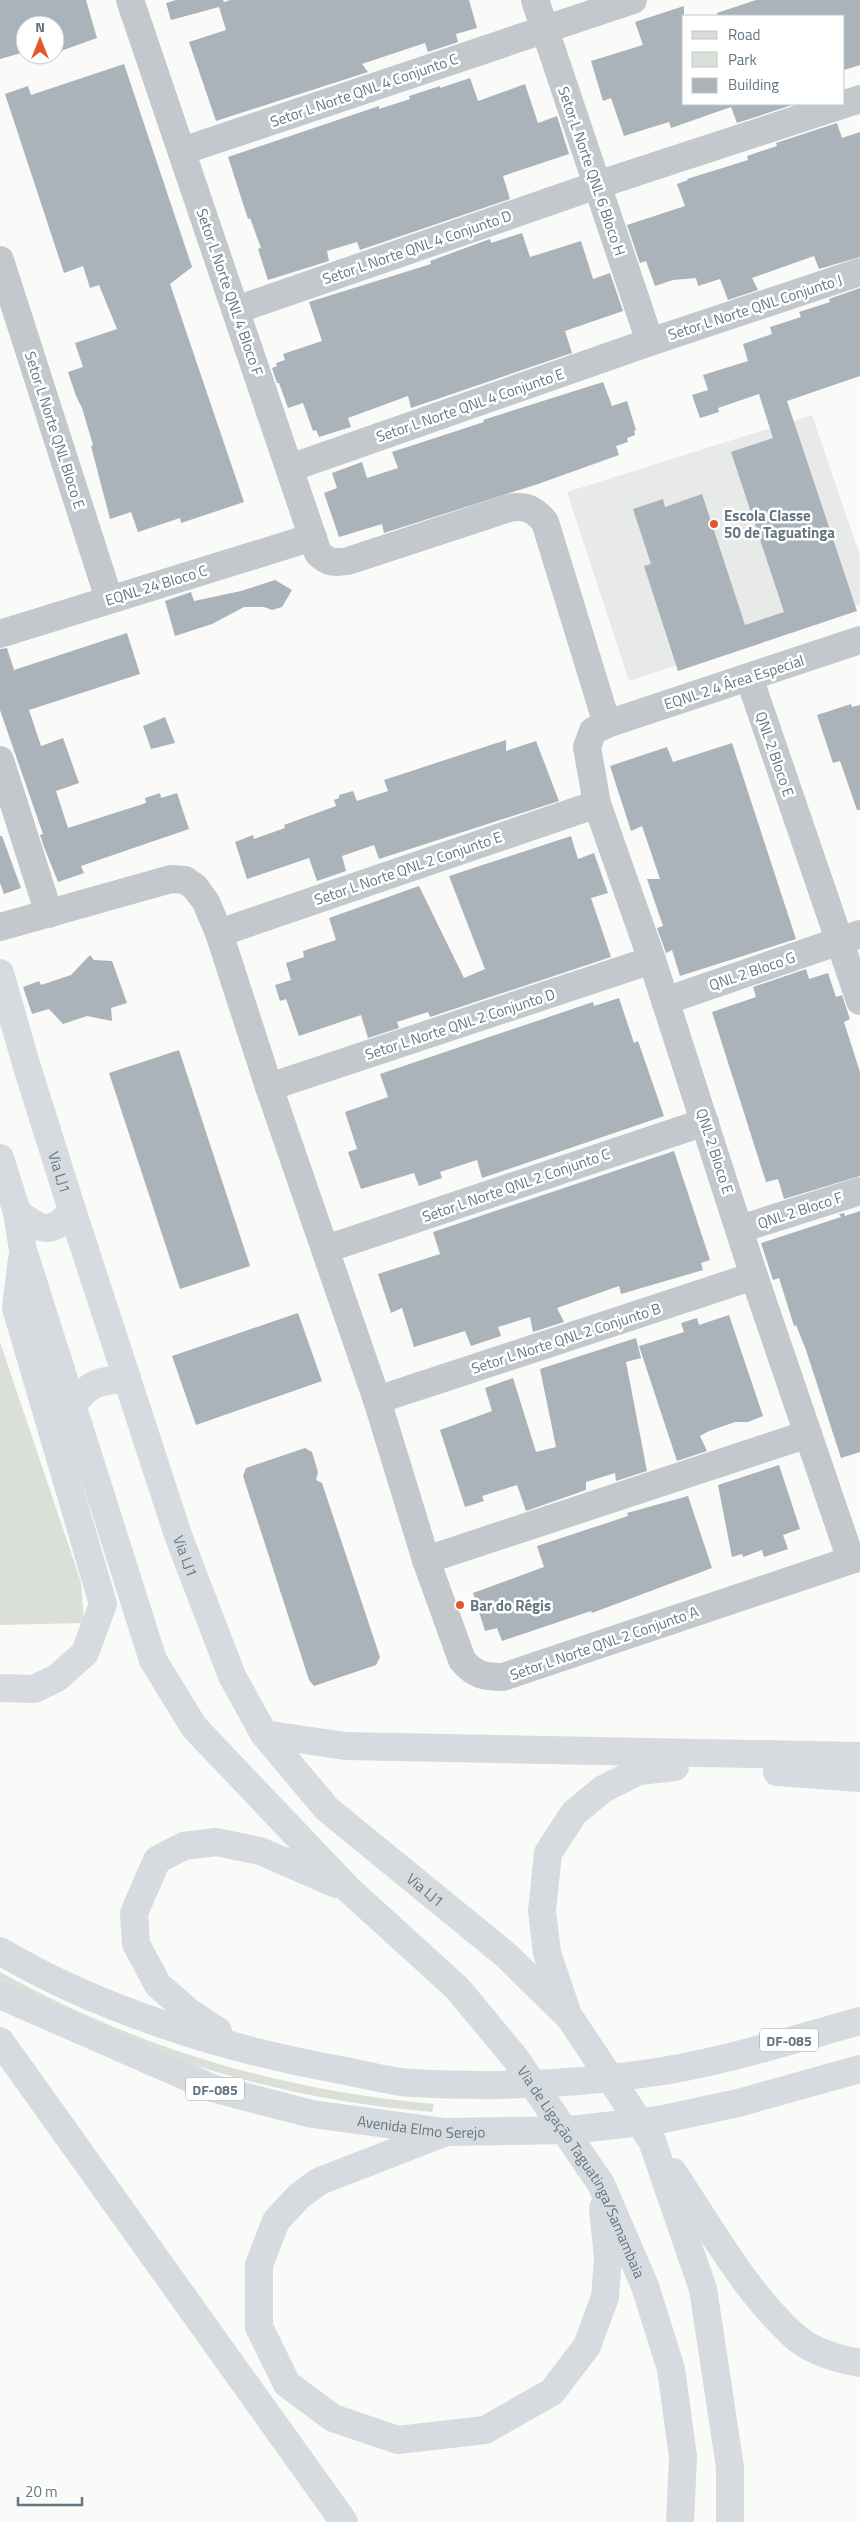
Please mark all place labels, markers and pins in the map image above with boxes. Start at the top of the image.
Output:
place label: Escola Classe 50 de Taguatinga [724,504,835,544]
marker: Escola Classe 50 de Taguatinga [708,518,720,530]
place label: Bar do Régis [470,1594,551,1617]
marker: Bar do Régis [454,1599,466,1611]

